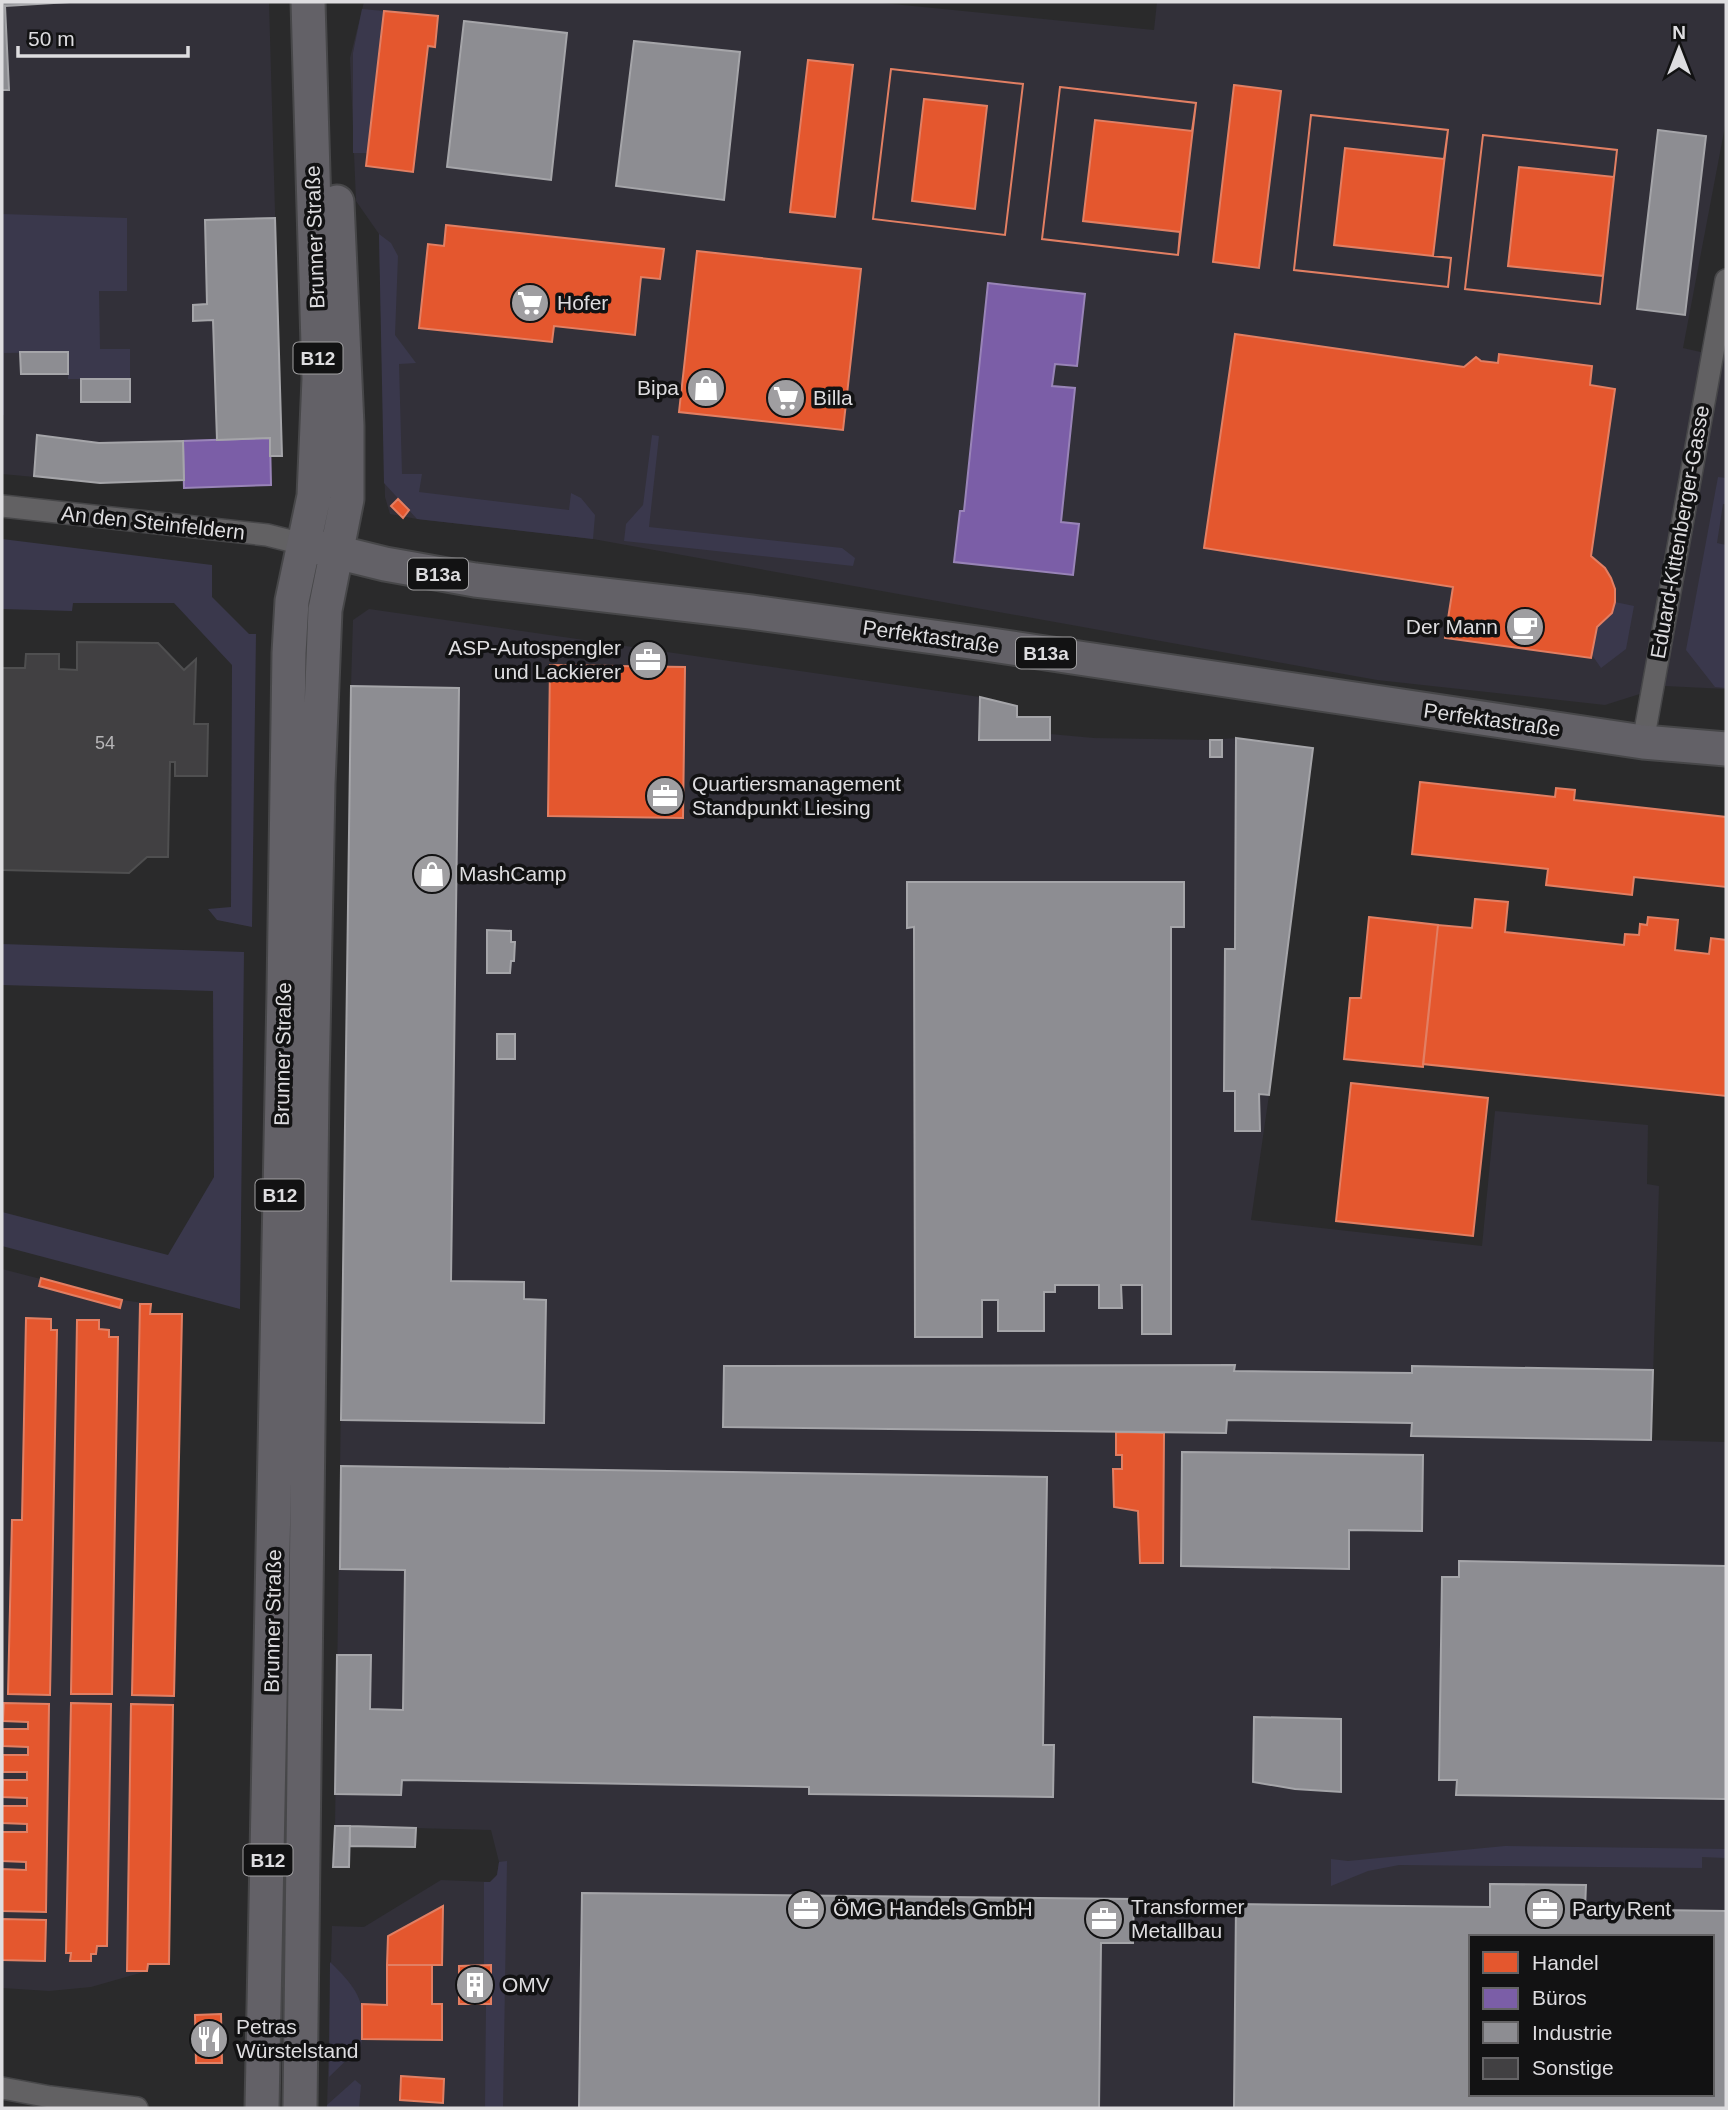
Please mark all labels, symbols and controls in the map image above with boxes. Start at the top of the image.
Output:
scale bar [18,14,187,58]
north arrow [1644,14,1714,84]
text: N [1672,22,1686,43]
text: 50 m [28,27,75,50]
street label: Brunner Straße [301,165,328,309]
supermarket icon: Hofer [509,282,551,324]
place label: Hofer [557,291,608,314]
road number: B12 [294,342,342,374]
shop icon: Bipa [685,367,727,409]
place label: Bipa [637,376,679,399]
supermarket icon: Billa [765,377,807,419]
place label: Billa [813,386,853,409]
street label: Eduard-Kittenberger-Gasse [1646,403,1713,660]
street label: An den Steinfeldern [60,501,246,544]
road number: B13a [408,558,468,590]
cafe icon: Der Mann [1504,606,1546,648]
place label: Der Mann [1406,615,1498,638]
street label: Perfektastraße [861,616,1001,657]
place label: ASP-Autospengler und Lackierer [448,636,621,683]
road number: B13a [1016,638,1076,668]
office icon: ASP-Autospengler und Lackierer [627,639,669,681]
street label: Perfektastraße [1422,699,1562,740]
house number: 54 [95,733,115,753]
place label: Quartiersmanagement Standpunkt Liesing [692,772,901,819]
office icon: Quartiersmanagement Standpunkt Liesing [644,775,686,817]
shop icon: MashCamp [411,853,453,895]
place label: MashCamp [459,862,566,885]
street label: Brunner Straße [270,982,295,1126]
road number: B12 [256,1180,304,1210]
street label: Brunner Straße [260,1549,285,1693]
road number: B12 [244,1844,292,1876]
office icon: ÖMG Handels GmbH [785,1888,827,1930]
office icon: Party Rent [1524,1888,1566,1930]
place label: Transformer Metallbau [1131,1895,1245,1942]
place label: ÖMG Handels GmbH [833,1897,1033,1920]
place label: Party Rent [1572,1897,1671,1920]
office icon: Transformer Metallbau [1083,1898,1125,1940]
legend [1469,1935,1714,2096]
text: Handel [1532,1951,1599,1974]
building icon: OMV [454,1964,496,2006]
place label: OMV [502,1973,550,1996]
text: Büros [1532,1986,1587,2009]
place label: Petras Würstelstand [236,2015,359,2062]
restaurant icon: Petras Würstelstand [188,2018,230,2060]
text: Industrie [1532,2021,1613,2044]
text: Sonstige [1532,2056,1614,2079]

